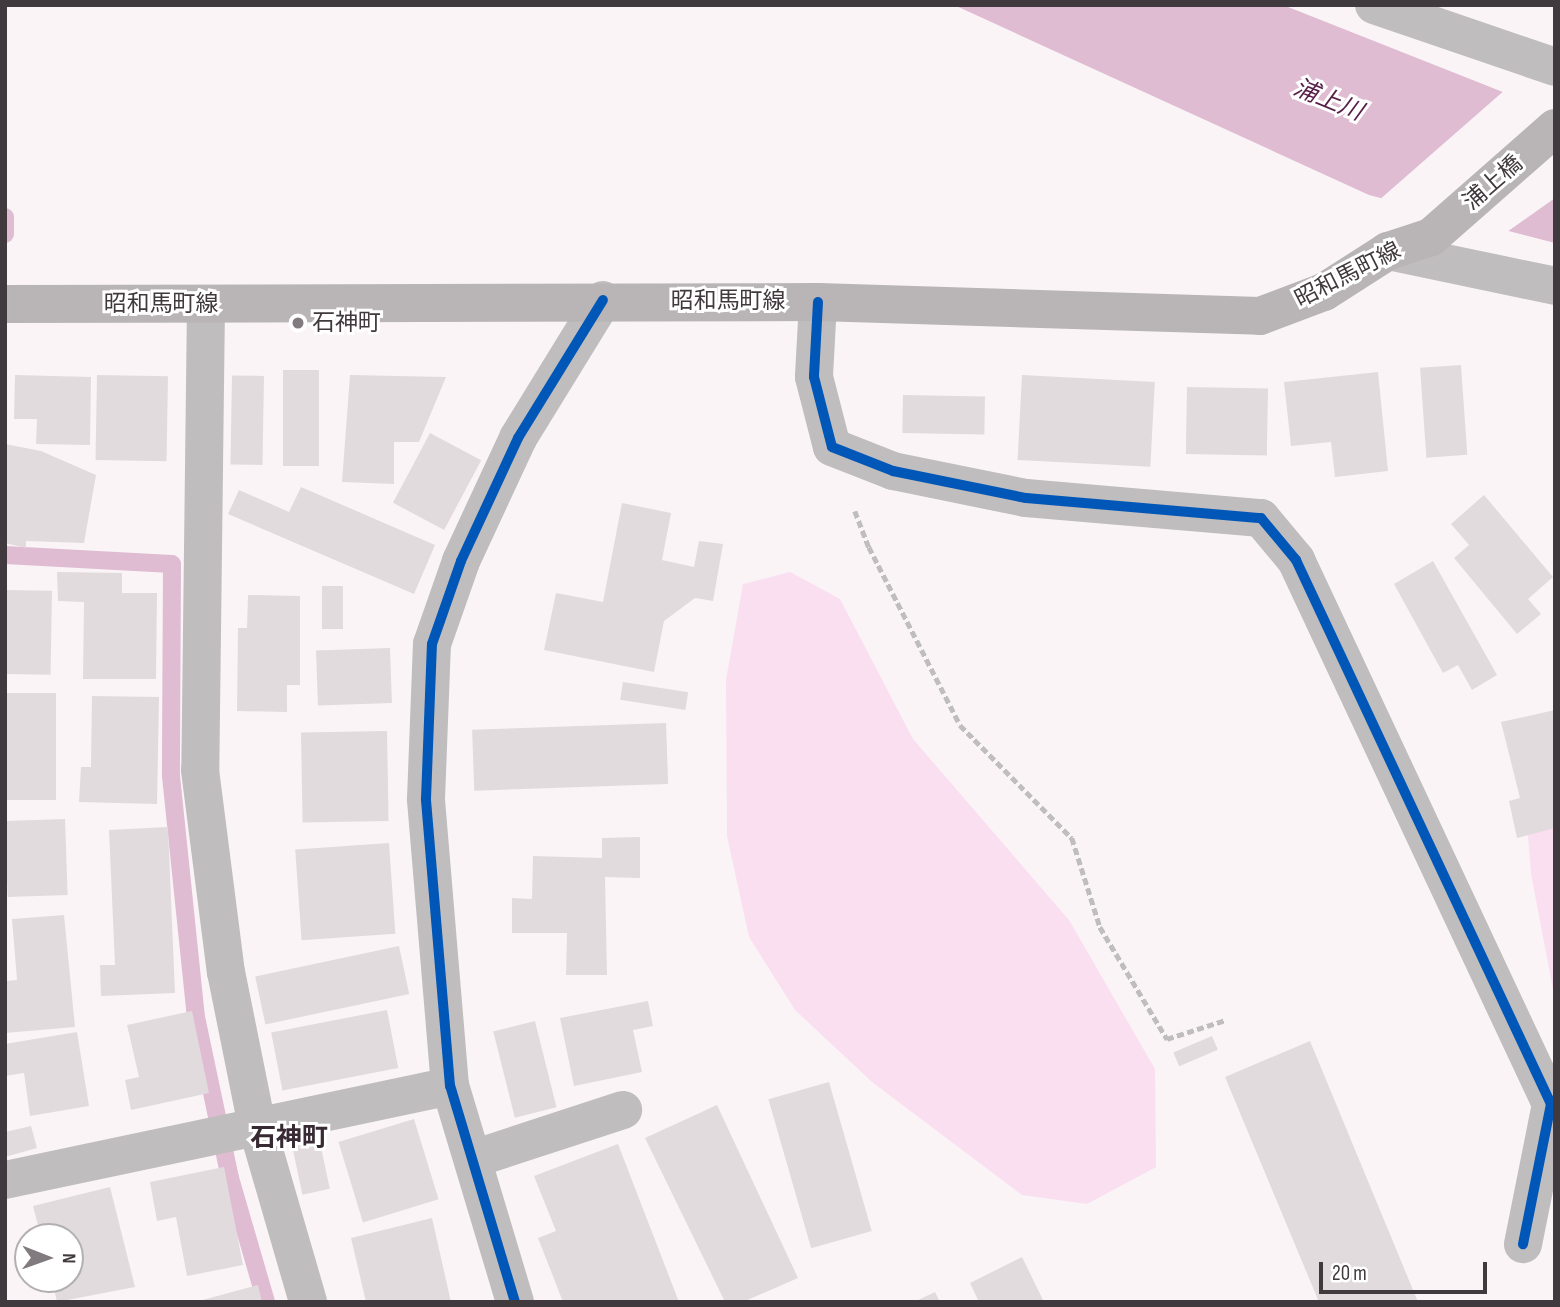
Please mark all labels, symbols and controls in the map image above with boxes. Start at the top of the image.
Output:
water label: 浦上川 [1289,73,1367,127]
street label: 浦上橋 [1458,150,1528,216]
street label: 昭和馬町線 [1291,237,1405,313]
street label: 昭和馬町線 [671,287,785,315]
street label: 昭和馬町線 [104,290,218,318]
place label: 石神町 [312,309,381,337]
marker: 石神町 [290,315,306,331]
district label: 石神町 [250,1123,328,1155]
north arrow [14,1223,84,1293]
scale bar [1322,1248,1490,1292]
text: N [57,1253,80,1264]
text: 20 m [1332,1261,1367,1286]

